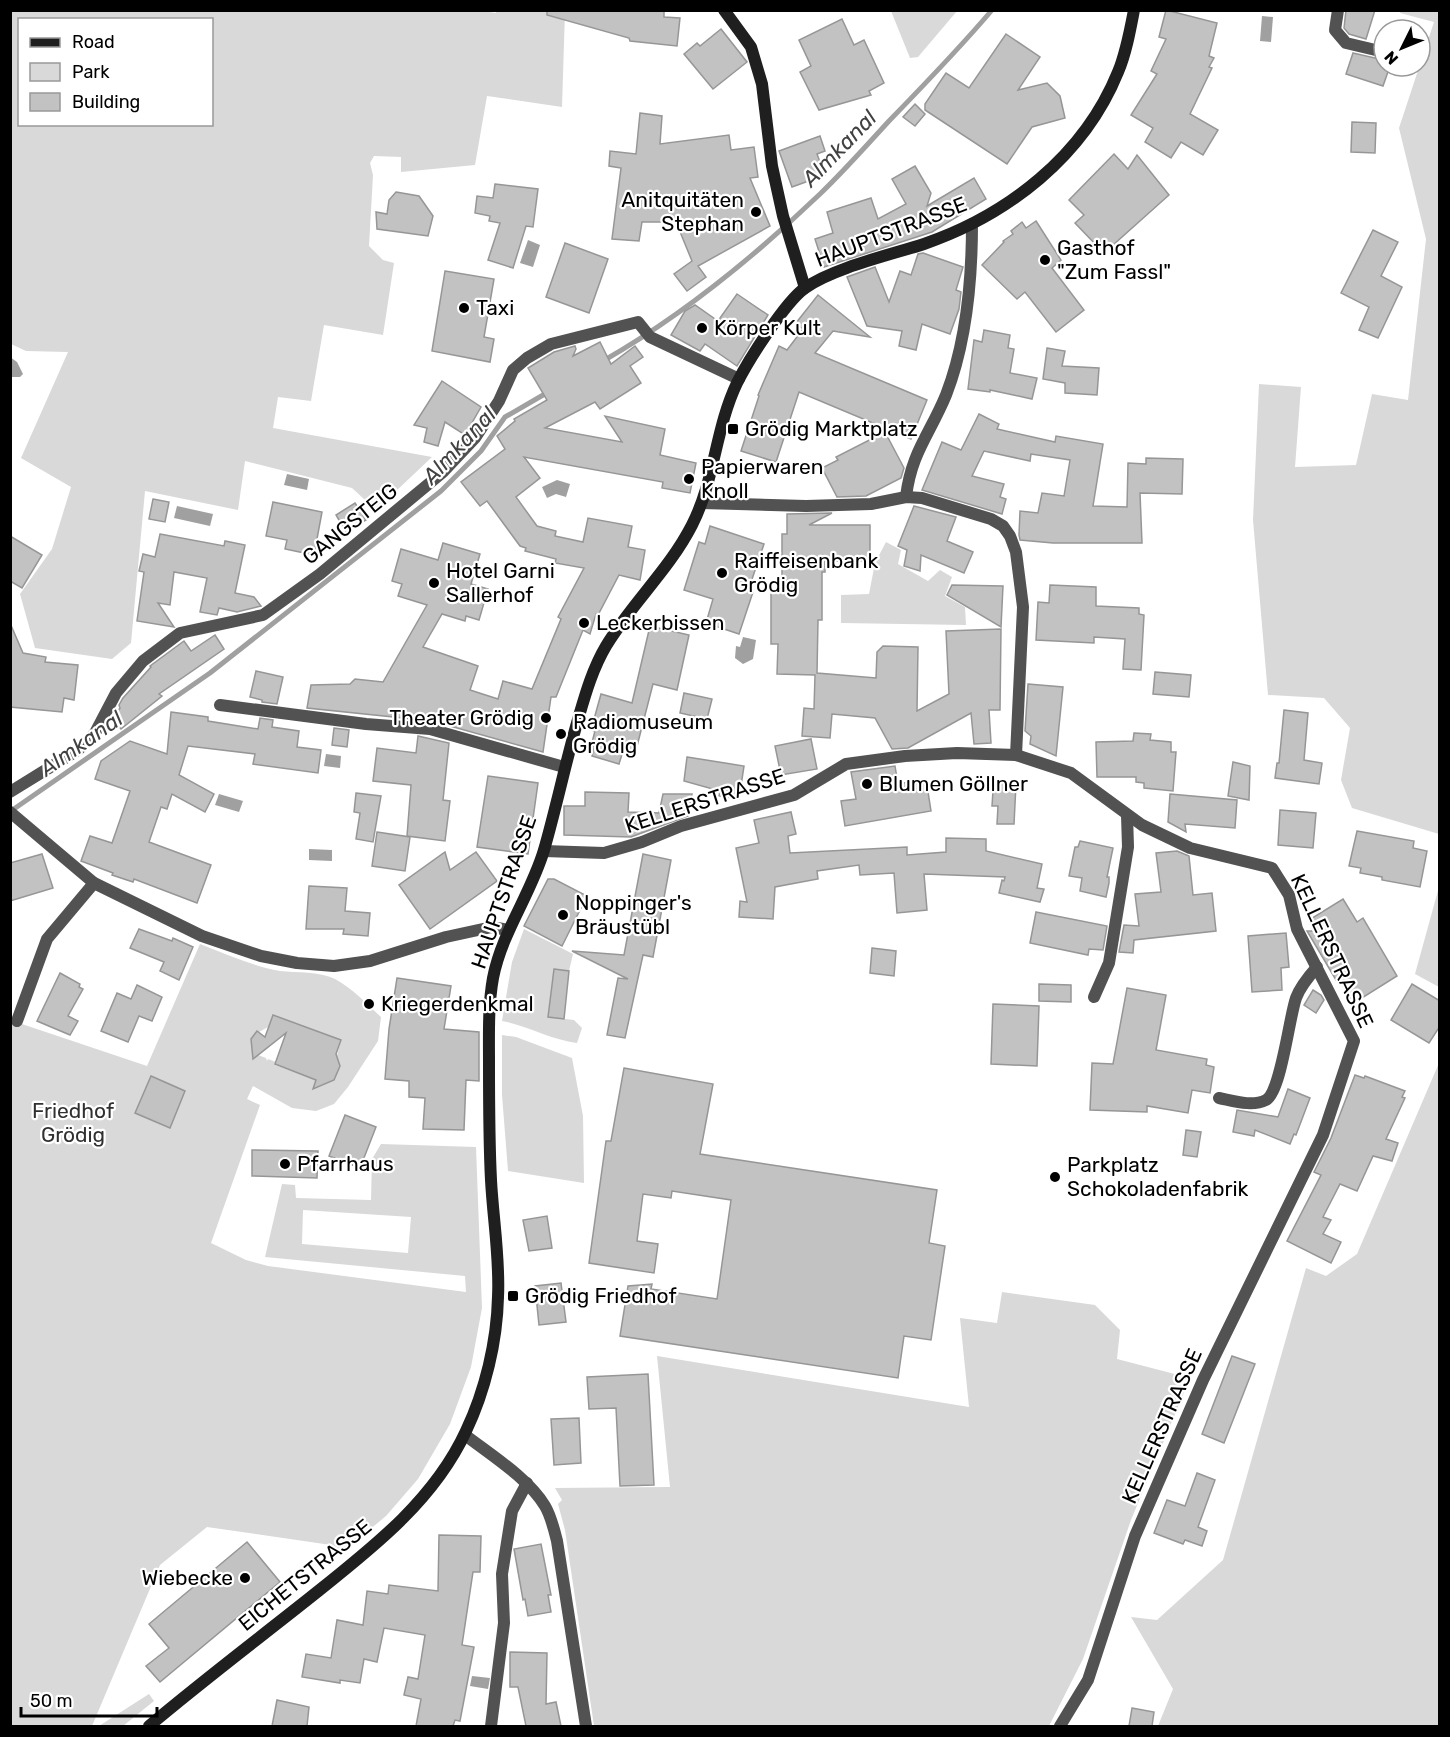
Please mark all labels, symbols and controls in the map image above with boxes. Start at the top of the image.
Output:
legend [18,18,213,126]
north arrow [1372,18,1432,78]
text: Road [72,31,115,53]
text: N [1381,47,1402,69]
text: Park [72,61,110,83]
text: Building [72,91,140,113]
water label: Almkanal [796,104,883,193]
place label: Anitquitäten Stephan [621,187,744,236]
street label: HAUPTSTRASSE [811,191,970,272]
marker: Anitquitäten Stephan [749,205,763,219]
place label: Gasthof "Zum Fassl" [1057,235,1171,284]
marker: Gasthof "Zum Fassl" [1038,253,1052,267]
place label: Taxi [476,295,514,320]
marker: Taxi [457,301,471,315]
place label: Körper Kult [714,315,821,340]
marker: Körper Kult [695,321,709,335]
water label: Almkanal [416,401,502,490]
place label: Grödig Marktplatz [745,416,918,441]
marker: Grödig Marktplatz [726,422,740,436]
place label: Papierwaren Knoll [701,454,824,503]
marker: Papierwaren Knoll [682,472,696,486]
street label: GANGSTEIG [297,478,402,569]
place label: Raiffeisenbank Grödig [734,548,879,597]
place label: Hotel Garni Sallerhof [446,558,555,607]
marker: Raiffeisenbank Grödig [715,566,729,580]
marker: Hotel Garni Sallerhof [427,576,441,590]
place label: Leckerbissen [596,610,725,635]
marker: Leckerbissen [577,616,591,630]
water label: Almkanal [34,705,129,782]
place label: Theater Grödig [389,705,534,730]
place label: Radiomuseum Grödig [573,709,713,758]
marker: Theater Grödig [539,711,553,725]
marker: Radiomuseum Grödig [554,727,568,741]
street label: KELLERSTRASSE [622,763,788,838]
place label: Blumen Göllner [879,771,1028,796]
marker: Blumen Göllner [860,777,874,791]
street label: HAUPTSTRASSE [466,812,541,972]
street label: KELLERSTRASSE [1286,870,1379,1032]
place label: Noppinger's Bräustübl [575,890,692,939]
marker: Noppinger's Bräustübl [556,908,570,922]
place label: Kriegerdenkmal [381,991,534,1016]
marker: Kriegerdenkmal [362,997,376,1011]
park label: Friedhof Grödig [32,1098,114,1147]
place label: Pfarrhaus [297,1151,394,1176]
place label: Parkplatz Schokoladenfabrik [1067,1152,1248,1201]
marker: Pfarrhaus [278,1157,292,1171]
marker: Parkplatz Schokoladenfabrik [1048,1170,1062,1184]
place label: Grödig Friedhof [525,1283,676,1308]
marker: Grödig Friedhof [506,1289,520,1303]
street label: KELLERSTRASSE [1116,1344,1207,1507]
street label: EICHETSTRASSE [233,1513,376,1636]
place label: Wiebecke [141,1565,233,1590]
marker: Wiebecke [238,1571,252,1585]
scale bar [21,1680,158,1718]
text: 50 m [30,1690,73,1712]

